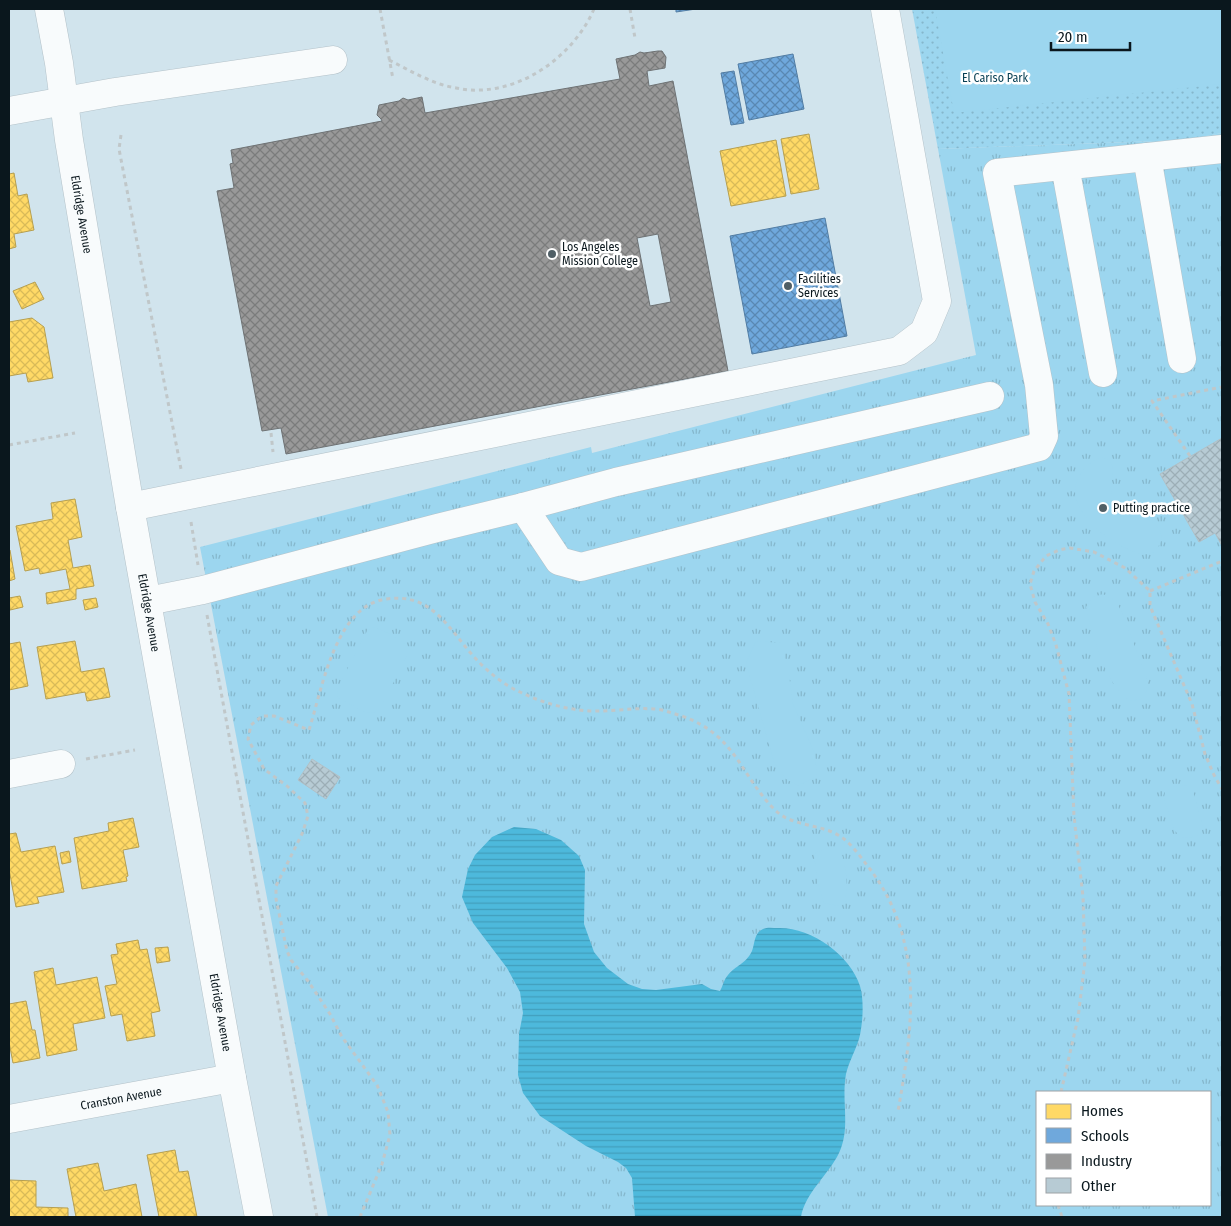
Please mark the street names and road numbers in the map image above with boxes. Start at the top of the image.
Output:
street label: Eldridge Avenue [68,174,95,255]
street label: Eldridge Avenue [135,573,163,653]
street label: Eldridge Avenue [206,972,234,1053]
street label: Cranston Avenue [79,1084,163,1113]

